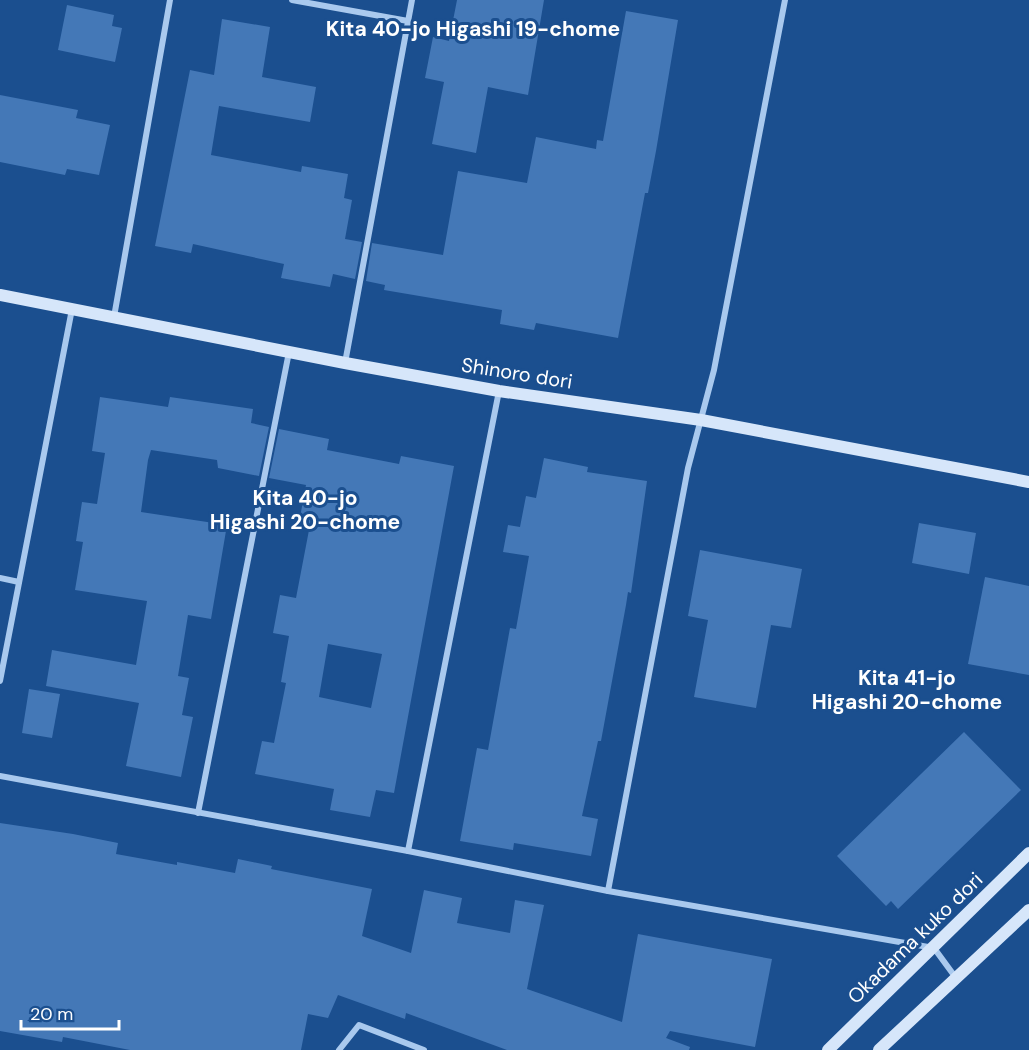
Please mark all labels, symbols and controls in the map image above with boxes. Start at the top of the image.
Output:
district label: Kita 40-jo Higashi 19-chome [326,15,620,43]
street label: Shinoro dori [460,351,574,395]
district label: Kita 40-jo Higashi 20-chome [210,484,400,536]
district label: Kita 41-jo Higashi 20-chome [812,664,1002,716]
street label: Okadama kuko dori [842,867,988,1009]
scale bar [21,993,118,1031]
text: 20 m [30,1002,73,1026]

